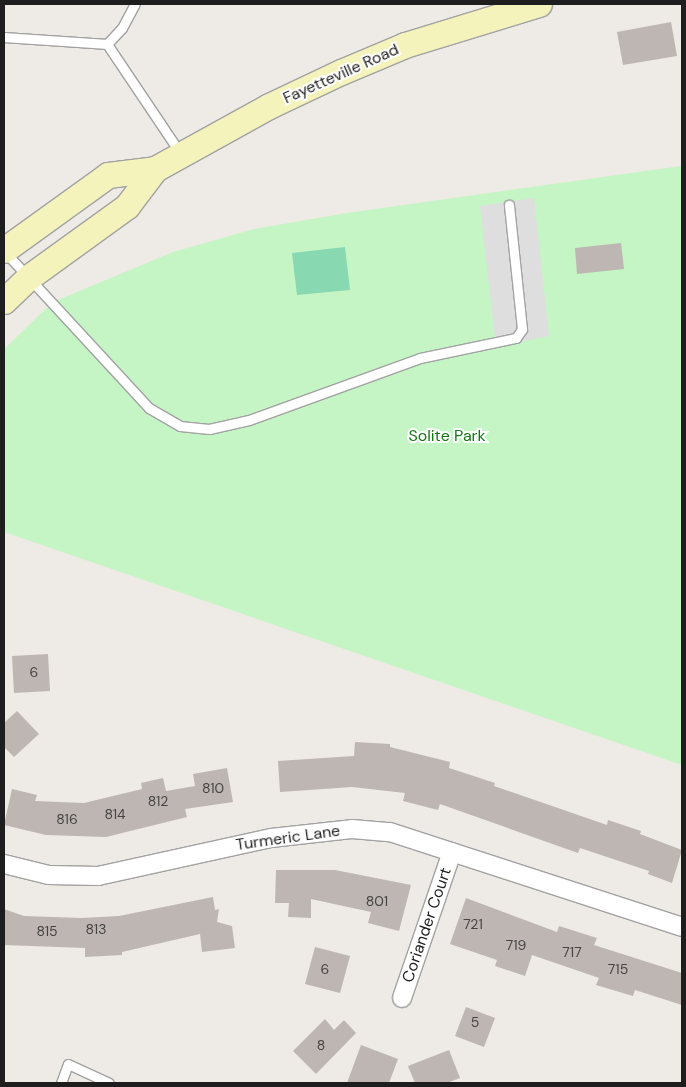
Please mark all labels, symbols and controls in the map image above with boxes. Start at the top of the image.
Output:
street label: Fayetteville Road [280,40,402,108]
park label: Solite Park [408,426,486,446]
house number: 6 [30,664,38,680]
house number: 810 [202,780,224,796]
house number: 812 [148,793,168,809]
house number: 814 [104,806,126,822]
house number: 816 [56,811,78,827]
street label: Turmeric Lane [235,821,341,855]
street label: Coriander Court [398,865,456,985]
house number: 801 [366,893,388,909]
house number: 721 [463,916,483,932]
house number: 813 [86,921,106,937]
house number: 815 [36,923,58,939]
house number: 719 [506,937,526,953]
house number: 717 [562,944,582,960]
house number: 6 [321,961,329,977]
house number: 715 [608,961,628,977]
house number: 5 [471,1014,479,1030]
house number: 8 [317,1037,325,1053]

